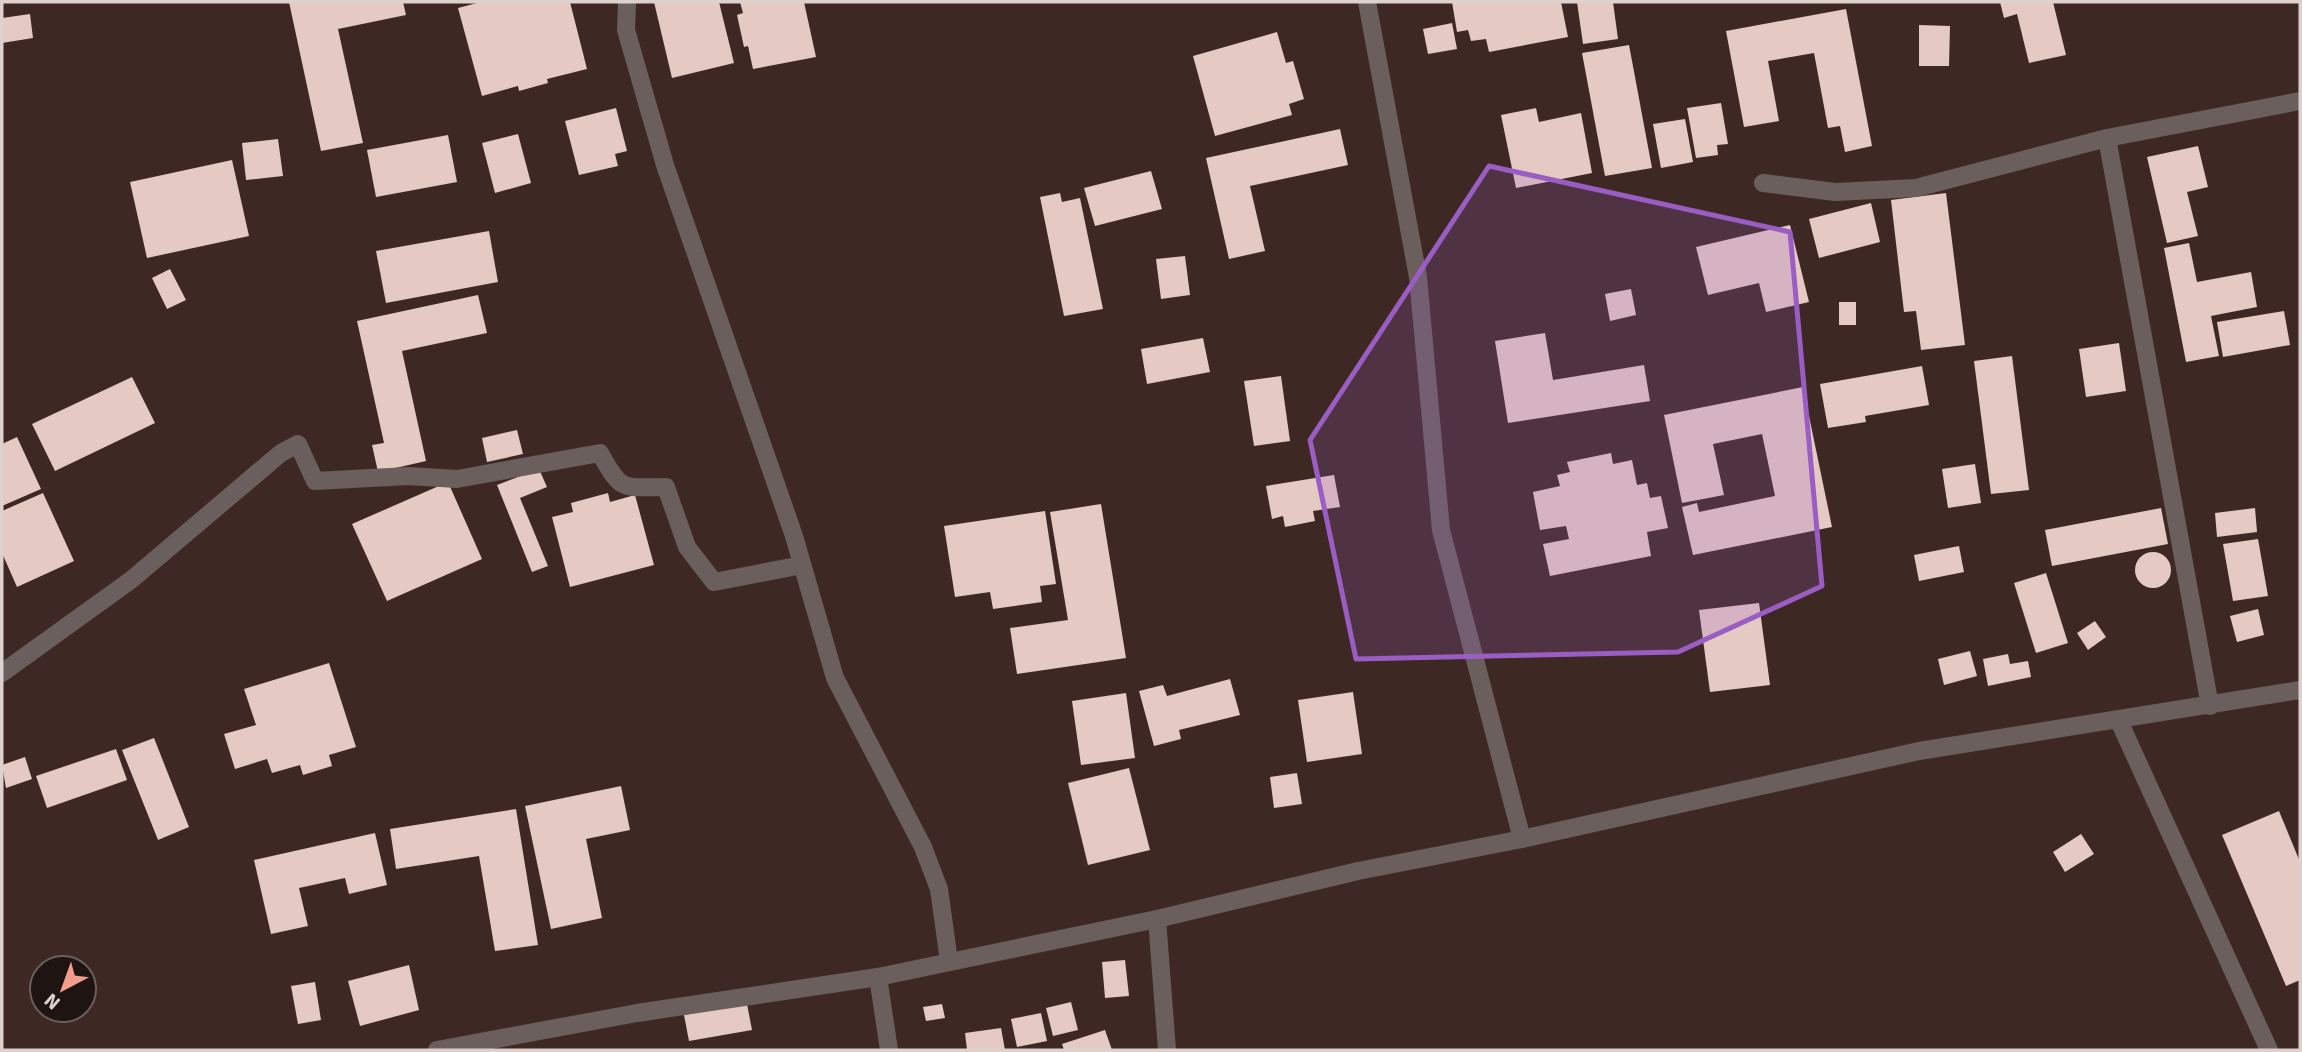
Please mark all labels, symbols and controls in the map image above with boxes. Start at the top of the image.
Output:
north arrow [28,954,98,1024]
text: N [40,988,65,1014]

